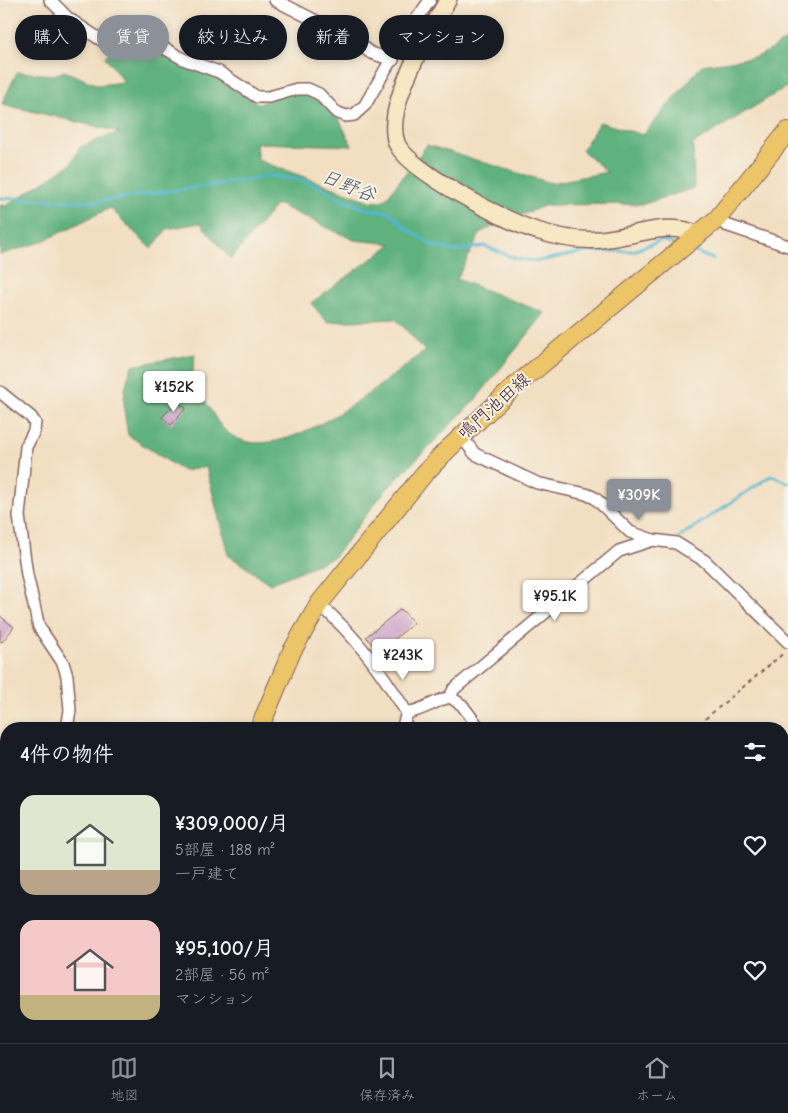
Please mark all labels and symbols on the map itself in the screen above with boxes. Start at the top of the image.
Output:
water label: 日野谷 [318,165,380,207]
street label: 鳴門池田線 [454,368,535,444]
pin: ¥152K [139,370,209,413]
pin: ¥309K [604,478,674,521]
pin: ¥95.1K [514,580,596,622]
pin: ¥243K [368,638,438,681]

